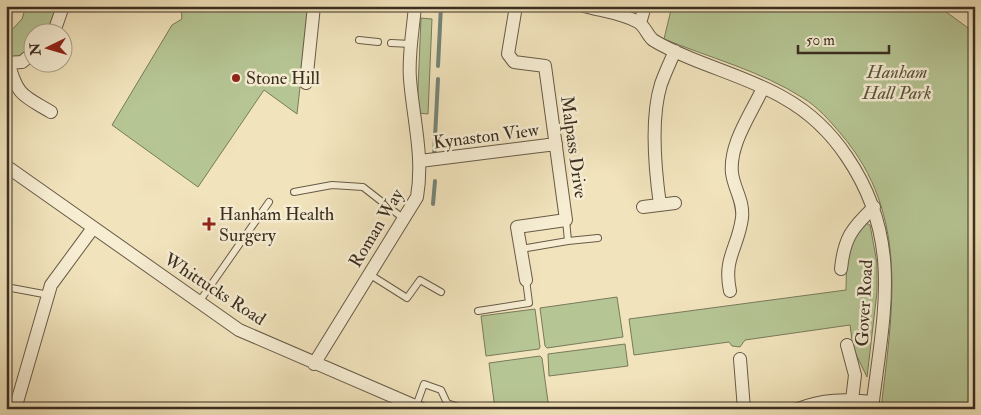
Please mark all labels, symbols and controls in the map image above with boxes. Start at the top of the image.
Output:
north arrow [22,22,72,72]
scale bar [798,22,890,54]
text: 50 m [806,31,835,50]
text: N [26,42,45,57]
park label: Hanham Hall Park [861,61,932,105]
place label: Stone Hill [246,67,320,90]
marker: Stone Hill [230,72,242,84]
street label: Malpass Drive [555,94,592,200]
street label: Kynaston View [432,118,541,154]
street label: Roman Way [344,184,409,272]
place label: Hanham Health Surgery [219,203,335,247]
marker: Hanham Health Surgery [203,218,215,230]
street label: Whittucks Road [159,247,270,331]
street label: Gover Road [851,259,878,347]

